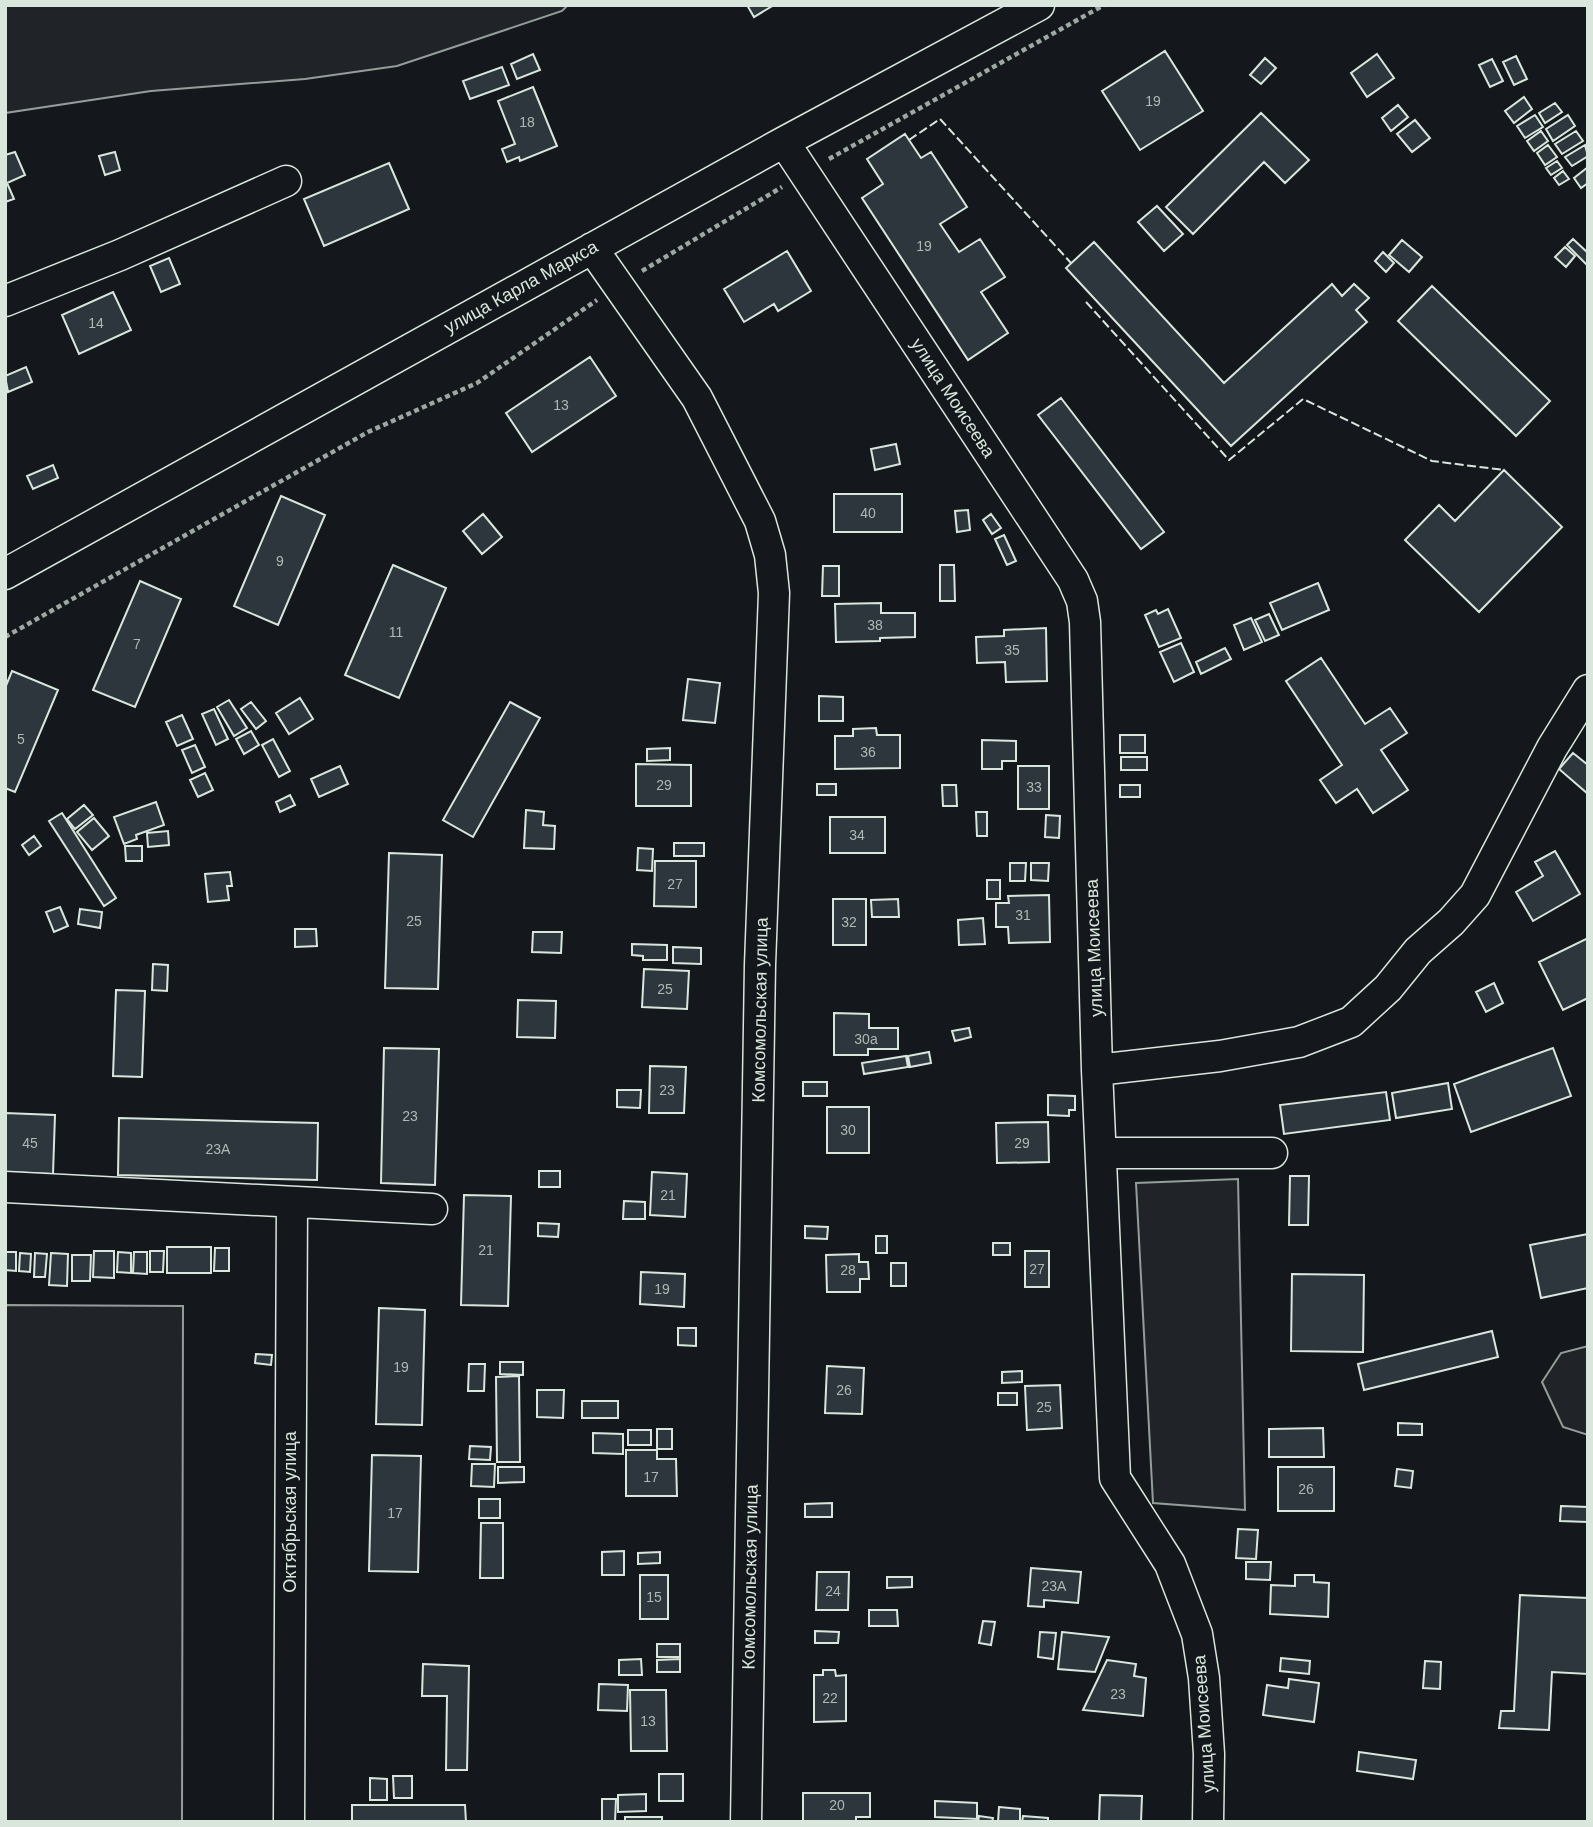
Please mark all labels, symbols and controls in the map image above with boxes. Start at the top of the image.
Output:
house number: 19 [1145,93,1161,109]
house number: 18 [519,114,535,130]
street label: улица Карла Маркса [441,236,602,337]
house number: 19 [916,238,932,254]
house number: 14 [88,315,104,331]
street label: улица Моисеева [907,335,1000,462]
house number: 13 [553,397,569,413]
house number: 40 [860,505,876,521]
house number: 9 [276,553,284,569]
house number: 38 [867,617,883,633]
house number: 11 [389,624,403,640]
house number: 7 [133,636,141,652]
house number: 35 [1004,642,1020,658]
house number: 5 [17,731,25,747]
house number: 36 [860,744,876,760]
house number: 29 [656,777,672,793]
house number: 33 [1026,779,1042,795]
house number: 34 [849,827,865,843]
house number: 27 [667,876,683,892]
street label: улица Моисеева [1082,878,1106,1017]
house number: 31 [1015,907,1031,923]
house number: 25 [406,913,422,929]
house number: 32 [841,914,857,930]
street label: Комсомольская улица [748,916,772,1103]
house number: 25 [657,981,673,997]
house number: 30а [854,1031,878,1047]
house number: 23 [659,1082,675,1098]
house number: 23 [402,1108,418,1124]
house number: 30 [840,1122,856,1138]
house number: 45 [22,1135,38,1151]
house number: 29 [1014,1135,1030,1151]
house number: 23А [206,1141,231,1157]
house number: 21 [660,1187,676,1203]
house number: 21 [478,1242,494,1258]
house number: 27 [1029,1261,1045,1277]
house number: 28 [840,1262,856,1278]
house number: 19 [654,1281,670,1297]
house number: 19 [393,1359,409,1375]
house number: 26 [836,1382,852,1398]
house number: 25 [1036,1399,1052,1415]
street label: Октябрьская улица [280,1430,300,1593]
house number: 17 [643,1469,659,1485]
house number: 26 [1298,1481,1314,1497]
street label: Комсомольская улица [738,1483,762,1670]
house number: 17 [387,1505,403,1521]
house number: 23А [1042,1578,1067,1594]
house number: 24 [825,1583,841,1599]
house number: 15 [646,1589,662,1605]
street label: улица Моисеева [1189,1653,1219,1794]
house number: 23 [1110,1686,1126,1702]
house number: 22 [822,1690,838,1706]
house number: 13 [640,1713,656,1729]
house number: 20 [829,1797,845,1813]

